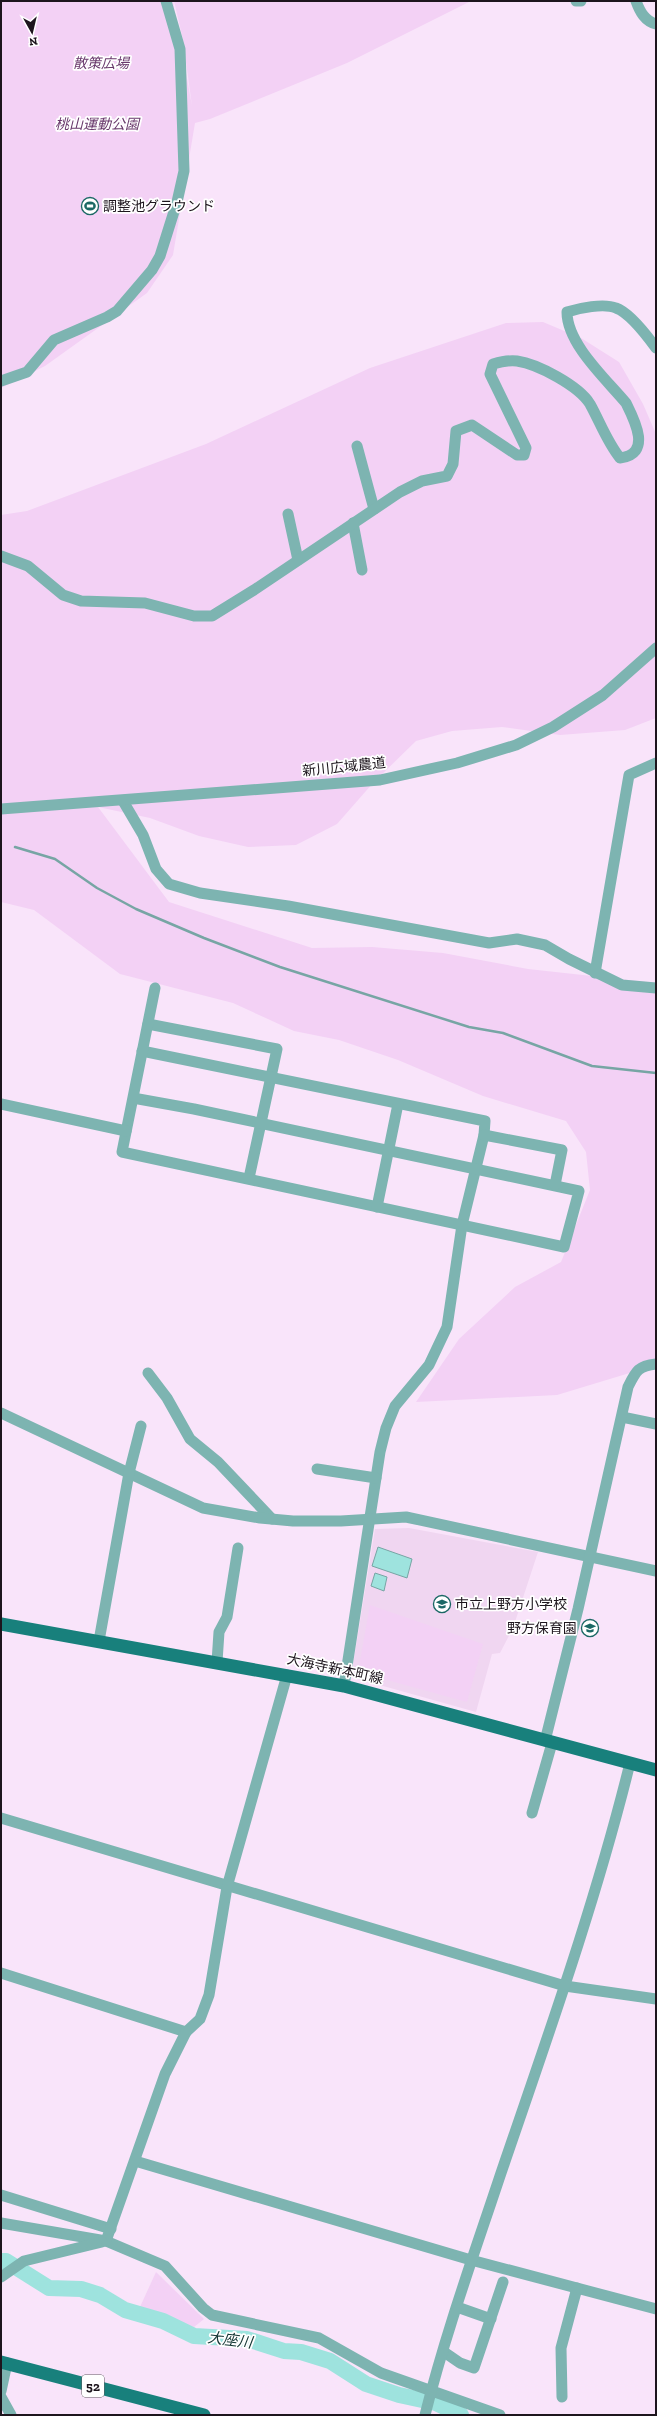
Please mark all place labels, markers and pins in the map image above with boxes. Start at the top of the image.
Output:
sports icon: 調整池グラウンド [80,196,100,216]
place label: 調整池グラウンド [103,198,215,215]
school or university icon: 市立上野方小学校 [432,1594,452,1614]
place label: 市立上野方小学校 [455,1596,567,1613]
school or university icon: 野方保育園 [580,1618,600,1638]
place label: 野方保育園 [507,1620,577,1637]

